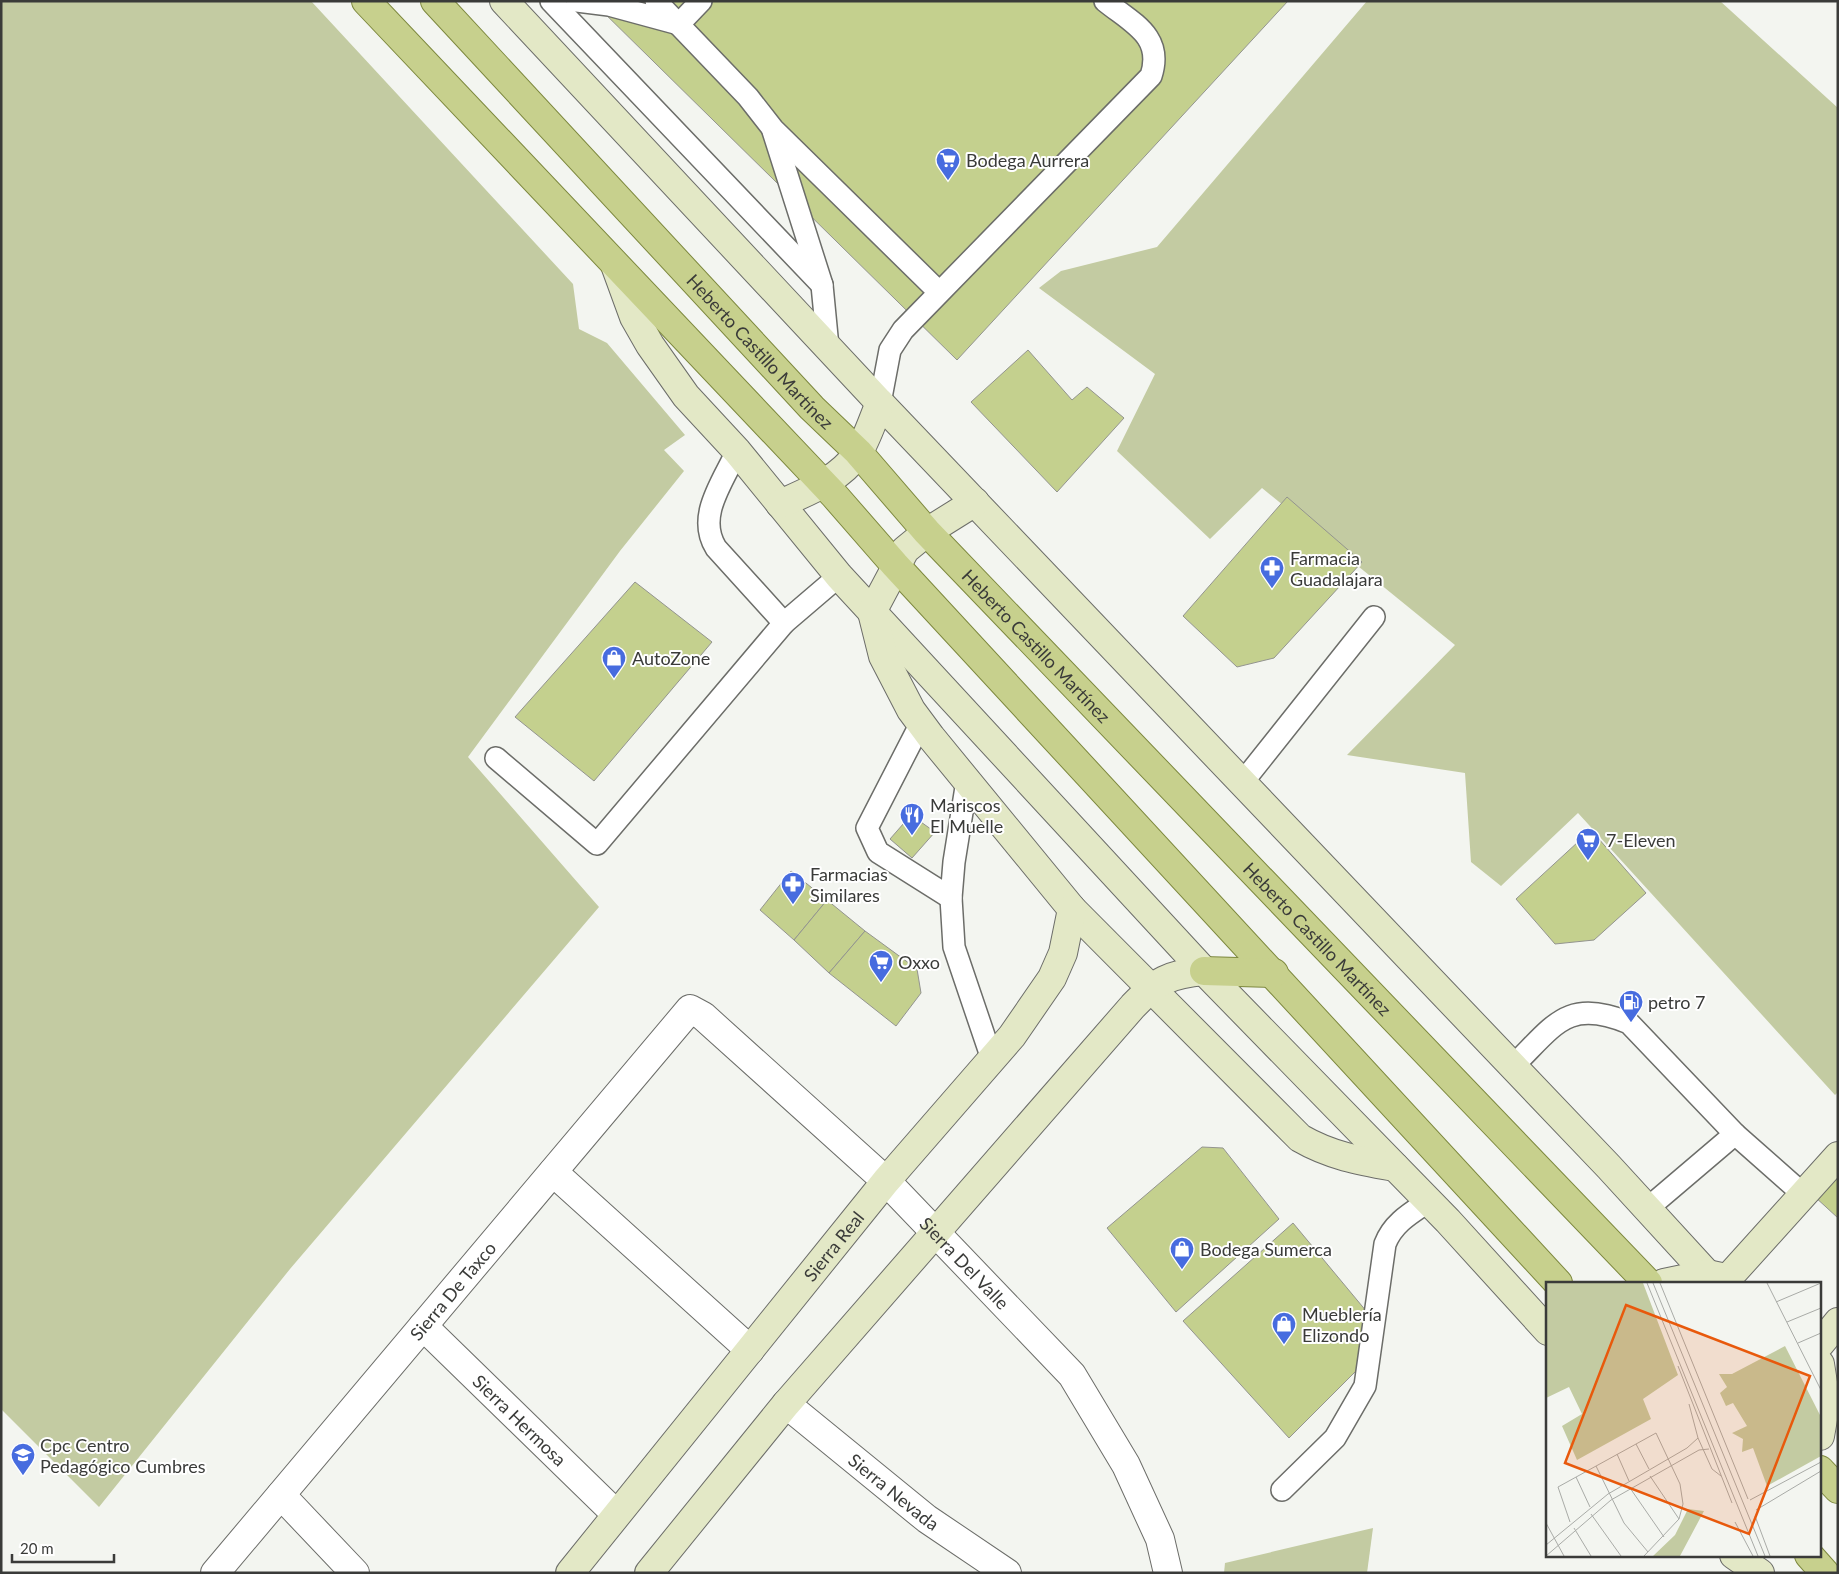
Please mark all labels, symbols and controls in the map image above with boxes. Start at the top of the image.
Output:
supermarket icon: Bodega Aurrera [935,147,961,181]
place label: Bodega Aurrera [966,149,1089,171]
street label: Heberto Castillo Martínez [682,269,838,434]
place label: Farmacia Guadalajara [1290,547,1383,590]
pharmacy icon: Farmacia Guadalajara [1259,555,1285,589]
street label: Heberto Castillo Martínez [958,565,1115,727]
shop icon: AutoZone [601,645,627,679]
place label: AutoZone [632,647,710,669]
place label: Mariscos El Muelle [930,794,1003,837]
restaurant icon: Mariscos El Muelle [899,802,925,836]
supermarket icon: 7-Eleven [1575,827,1601,861]
place label: 7-Eleven [1606,829,1676,851]
street label: Heberto Castillo Martínez [1239,857,1396,1020]
place label: Farmacias Similares [810,863,888,906]
pharmacy icon: Farmacias Similares [780,871,806,905]
supermarket icon: Oxxo [868,949,894,983]
place label: Oxxo [898,951,940,973]
fuel station icon: petro 7 [1618,989,1644,1023]
place label: petro 7 [1648,991,1705,1013]
street label: Sierra Real [799,1207,868,1285]
street label: Sierra Del Valle [915,1212,1014,1314]
shop icon: Bodega Sumerca [1169,1236,1195,1270]
street label: Sierra De Taxco [405,1237,500,1345]
place label: Bodega Sumerca [1200,1238,1332,1260]
inset map [1546,1282,1822,1556]
place label: Mueblería Elizondo [1302,1303,1382,1346]
shop icon: Mueblería Elizondo [1271,1311,1297,1345]
street label: Sierra Hermosa [469,1370,571,1470]
place label: Cpc Centro Pedagógico Cumbres [40,1434,206,1477]
school or university icon: Cpc Centro Pedagógico Cumbres [10,1442,36,1476]
street label: Sierra Nevada [844,1449,943,1535]
scale bar [12,1532,115,1564]
text: 20 m [20,1539,54,1557]

